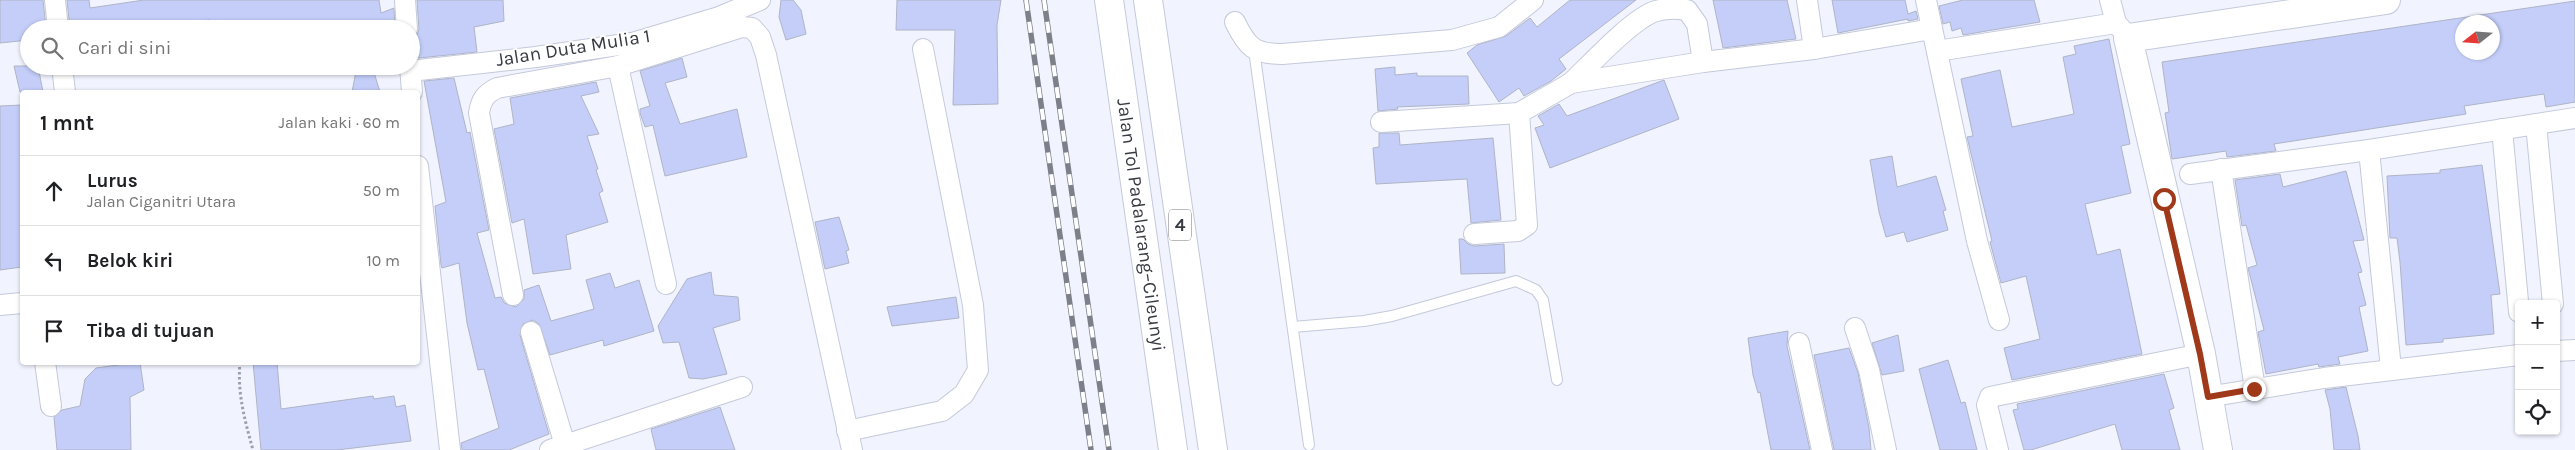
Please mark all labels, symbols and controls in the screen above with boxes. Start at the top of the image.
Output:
north arrow [2455,15,2500,60]
search box [20,20,420,75]
street label: Jalan Duta Mulia 1 [494,25,652,71]
icon: search [38,34,66,62]
text: Cari di sini [78,37,171,59]
street label: Jalan Tol Padalarang–Cileunyi [1112,97,1170,353]
text: 1 mnt [40,111,94,135]
text: Jalan kaki · 60 m [279,113,400,132]
text: Lurus [87,170,138,192]
icon: ahead [40,177,68,205]
text: 50 m [363,181,400,200]
route start [2153,188,2176,211]
text: Jalan Ciganitri Utara [87,192,236,211]
road number: 4 [1169,210,1191,240]
icon: left [40,247,68,275]
text: Belok kiri [87,250,173,272]
text: 10 m [366,251,400,270]
map controls [2515,300,2560,435]
button: + [2515,300,2560,345]
icon: arrive [40,317,68,345]
text: Tiba di tujuan [87,320,214,342]
button: − [2515,345,2560,390]
route end [2243,378,2266,401]
button: locate [2515,390,2560,435]

